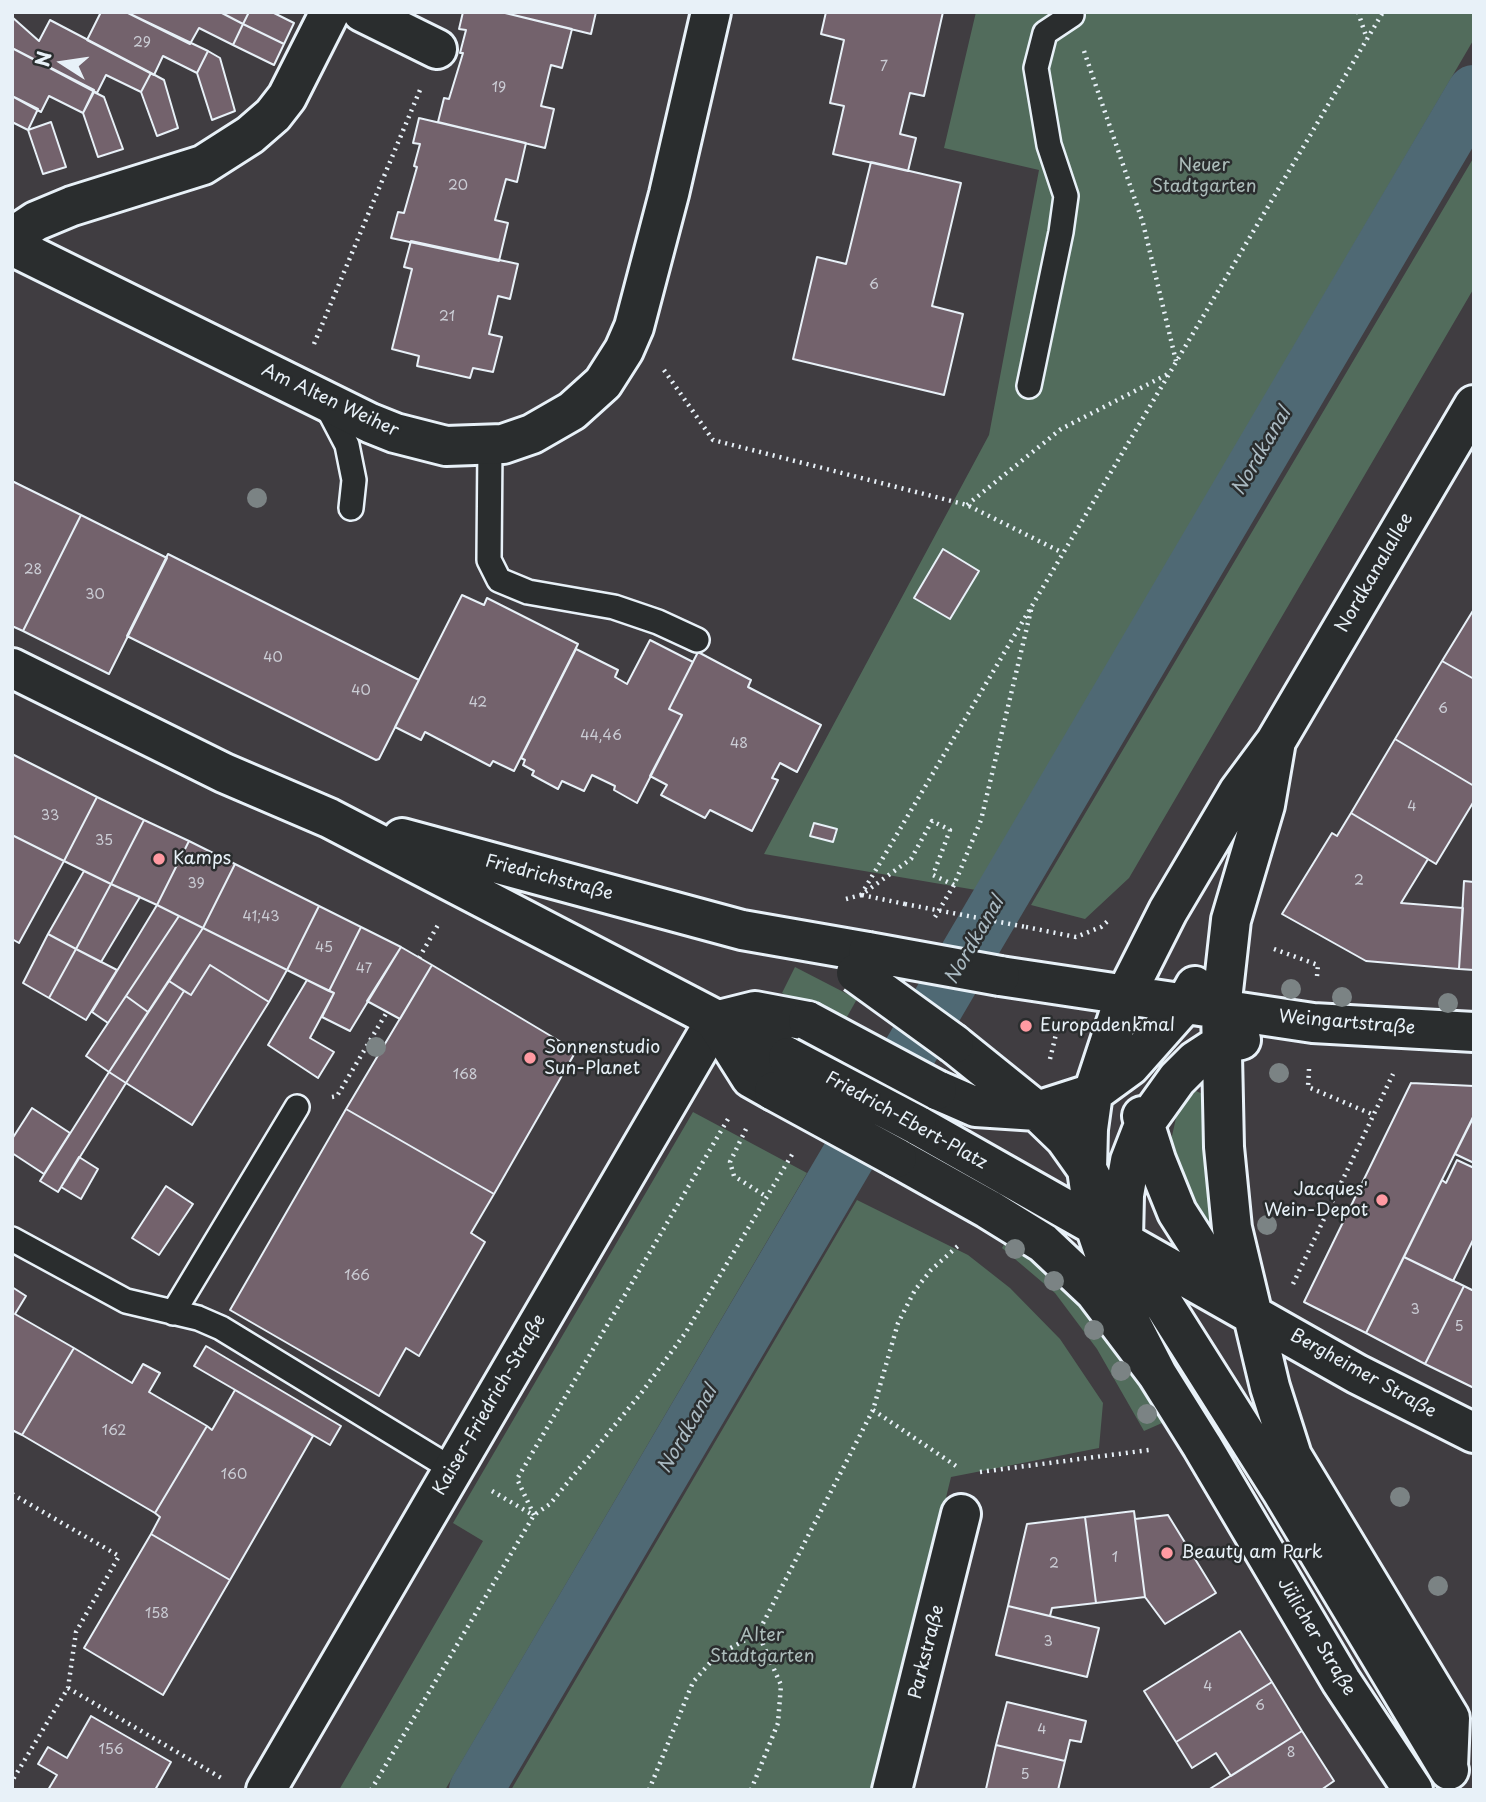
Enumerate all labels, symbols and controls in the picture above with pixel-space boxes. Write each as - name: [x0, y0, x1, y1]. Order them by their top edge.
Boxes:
- north arrow: [28, 28, 98, 98]
- house number: 29: [133, 35, 151, 51]
- text: N: [27, 48, 58, 69]
- house number: 7: [880, 59, 888, 75]
- house number: 19: [492, 80, 506, 96]
- park label: Neuer Stadtgarten: [1152, 155, 1256, 198]
- house number: 20: [448, 178, 468, 194]
- house number: 6: [869, 277, 879, 293]
- house number: 21: [439, 309, 455, 325]
- street label: Am Alten Weiher: [258, 360, 402, 442]
- water label: Nordkanal: [1228, 404, 1296, 500]
- street label: Nordkanalallee: [1332, 509, 1418, 637]
- house number: 28: [24, 562, 42, 578]
- house number: 30: [85, 587, 105, 603]
- house number: 40: [263, 650, 283, 666]
- house number: 40: [351, 683, 371, 699]
- house number: 42: [469, 695, 487, 711]
- house number: 6: [1438, 701, 1448, 717]
- house number: 44,46: [580, 728, 622, 744]
- house number: 48: [730, 736, 748, 752]
- house number: 4: [1407, 799, 1417, 815]
- house number: 33: [41, 808, 59, 824]
- house number: 35: [95, 833, 113, 849]
- place label: Kamps: [173, 848, 231, 870]
- marker: Kamps: [151, 851, 167, 867]
- street label: Friedrichstraße: [483, 851, 615, 905]
- house number: 2: [1354, 873, 1364, 889]
- house number: 39: [187, 876, 205, 892]
- water label: Nordkanal: [941, 893, 1009, 989]
- house number: 41;43: [243, 909, 279, 925]
- house number: 45: [315, 940, 333, 956]
- house number: 47: [356, 961, 372, 977]
- street label: Weingartstraße: [1278, 1006, 1416, 1040]
- place label: Europadenkmal: [1040, 1015, 1175, 1037]
- marker: Europadenkmal: [1018, 1018, 1034, 1034]
- place label: Sonnenstudio Sun-Planet: [544, 1037, 660, 1080]
- marker: Sonnenstudio Sun-Planet: [522, 1050, 538, 1066]
- house number: 168: [453, 1067, 477, 1083]
- street label: Friedrich-Ebert-Platz: [821, 1068, 991, 1174]
- place label: Jacques' Wein-Depot: [1264, 1179, 1368, 1222]
- marker: Jacques' Wein-Depot: [1374, 1192, 1390, 1208]
- house number: 166: [344, 1268, 370, 1284]
- house number: 3: [1410, 1302, 1420, 1318]
- street label: Kaiser-Friedrich-Straße: [429, 1310, 551, 1500]
- house number: 5: [1454, 1319, 1464, 1335]
- street label: Bergheimer Straße: [1286, 1325, 1440, 1423]
- water label: Nordkanal: [654, 1382, 722, 1478]
- house number: 162: [102, 1423, 126, 1439]
- house number: 160: [221, 1467, 247, 1483]
- place label: Beauty am Park: [1181, 1542, 1323, 1564]
- marker: Beauty am Park: [1159, 1545, 1175, 1561]
- house number: 1: [1112, 1550, 1118, 1566]
- house number: 2: [1049, 1556, 1059, 1572]
- street label: Jülicher Straße: [1272, 1574, 1360, 1700]
- street label: Parkstraße: [905, 1603, 949, 1701]
- house number: 158: [145, 1606, 169, 1622]
- park label: Alter Stadtgarten: [710, 1625, 814, 1668]
- house number: 3: [1043, 1634, 1053, 1650]
- house number: 4: [1203, 1679, 1213, 1695]
- house number: 6: [1255, 1698, 1265, 1714]
- house number: 4: [1037, 1722, 1047, 1738]
- house number: 156: [98, 1742, 124, 1758]
- house number: 8: [1287, 1745, 1295, 1761]
- house number: 5: [1020, 1767, 1030, 1783]

